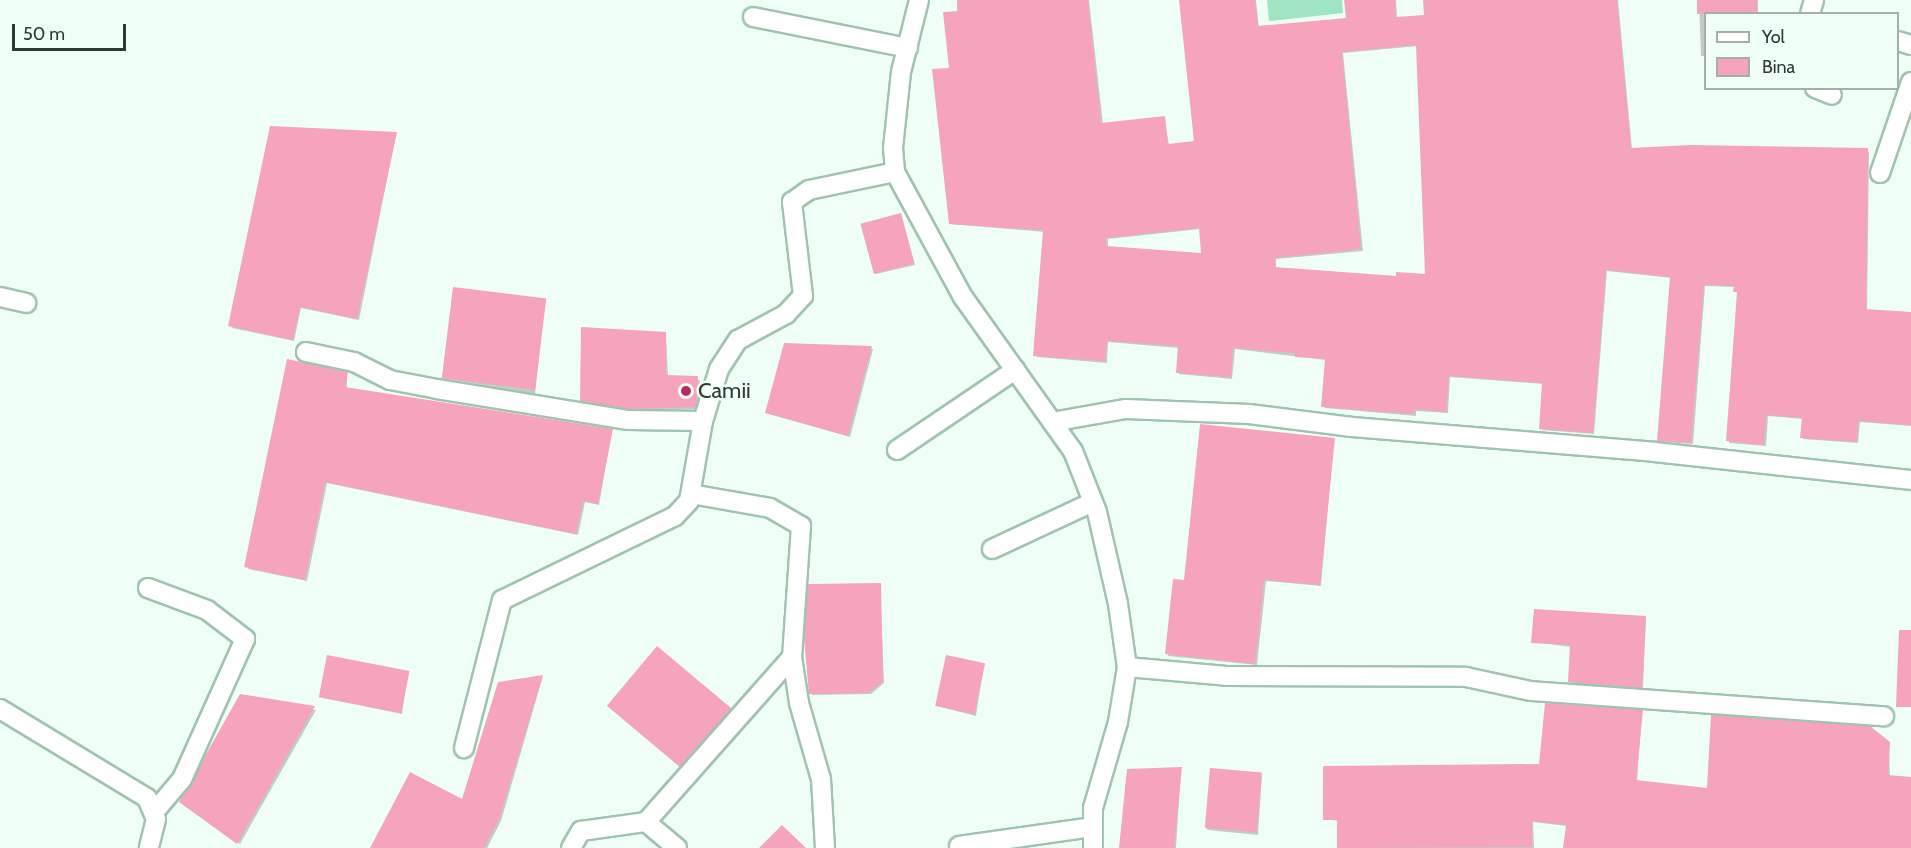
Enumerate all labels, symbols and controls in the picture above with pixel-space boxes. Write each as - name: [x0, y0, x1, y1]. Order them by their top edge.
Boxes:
- scale bar: [15, 12, 129, 50]
- legend: [1704, 12, 1899, 90]
- text: 50 m: [23, 23, 65, 45]
- text: Yol: [1762, 26, 1785, 48]
- text: Bina: [1762, 56, 1795, 78]
- place label: Camii: [698, 378, 751, 404]
- marker: Camii: [679, 384, 693, 398]

